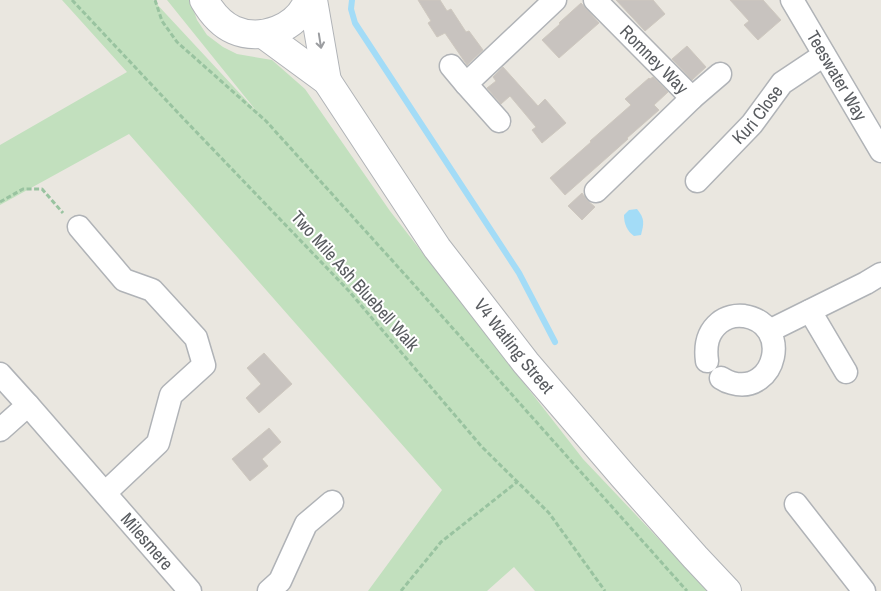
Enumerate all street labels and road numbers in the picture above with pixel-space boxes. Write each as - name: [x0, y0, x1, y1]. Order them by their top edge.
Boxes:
- street label: Romney Way: [615, 19, 695, 100]
- street label: Teeswater Way: [801, 26, 874, 126]
- street label: Kuri Close: [726, 80, 788, 149]
- street label: Two Mile Ash Bluebell Walk: [286, 205, 426, 357]
- street label: V4 Watling Street: [469, 293, 560, 399]
- street label: Milesmere: [115, 507, 179, 575]

